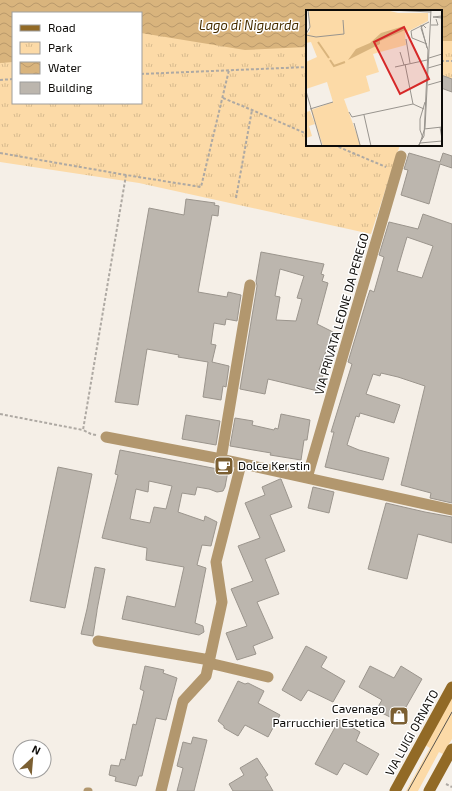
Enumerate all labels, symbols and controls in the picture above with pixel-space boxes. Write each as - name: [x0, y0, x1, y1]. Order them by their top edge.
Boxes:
- inset map: [306, 10, 442, 146]
- legend: [12, 12, 142, 104]
- water label: Lago di Niguarda: [199, 17, 299, 33]
- text: Road: [48, 20, 76, 34]
- text: Park: [48, 40, 73, 54]
- text: Water: [48, 60, 82, 74]
- text: Building: [48, 80, 93, 94]
- street label: VIA PRIVATA LEONE DA PEREGO: [311, 231, 371, 396]
- cafe icon: Dolce Kerstin: [213, 455, 235, 477]
- place label: Dolce Kerstin: [238, 458, 310, 472]
- street label: VIA LUIGI ORNATO: [382, 687, 441, 778]
- place label: Cavenago Parrucchieri Estetica: [273, 701, 385, 729]
- shop icon: Cavenago Parrucchieri Estetica: [388, 705, 410, 727]
- north arrow: [12, 739, 52, 779]
- text: N: [30, 742, 43, 757]

